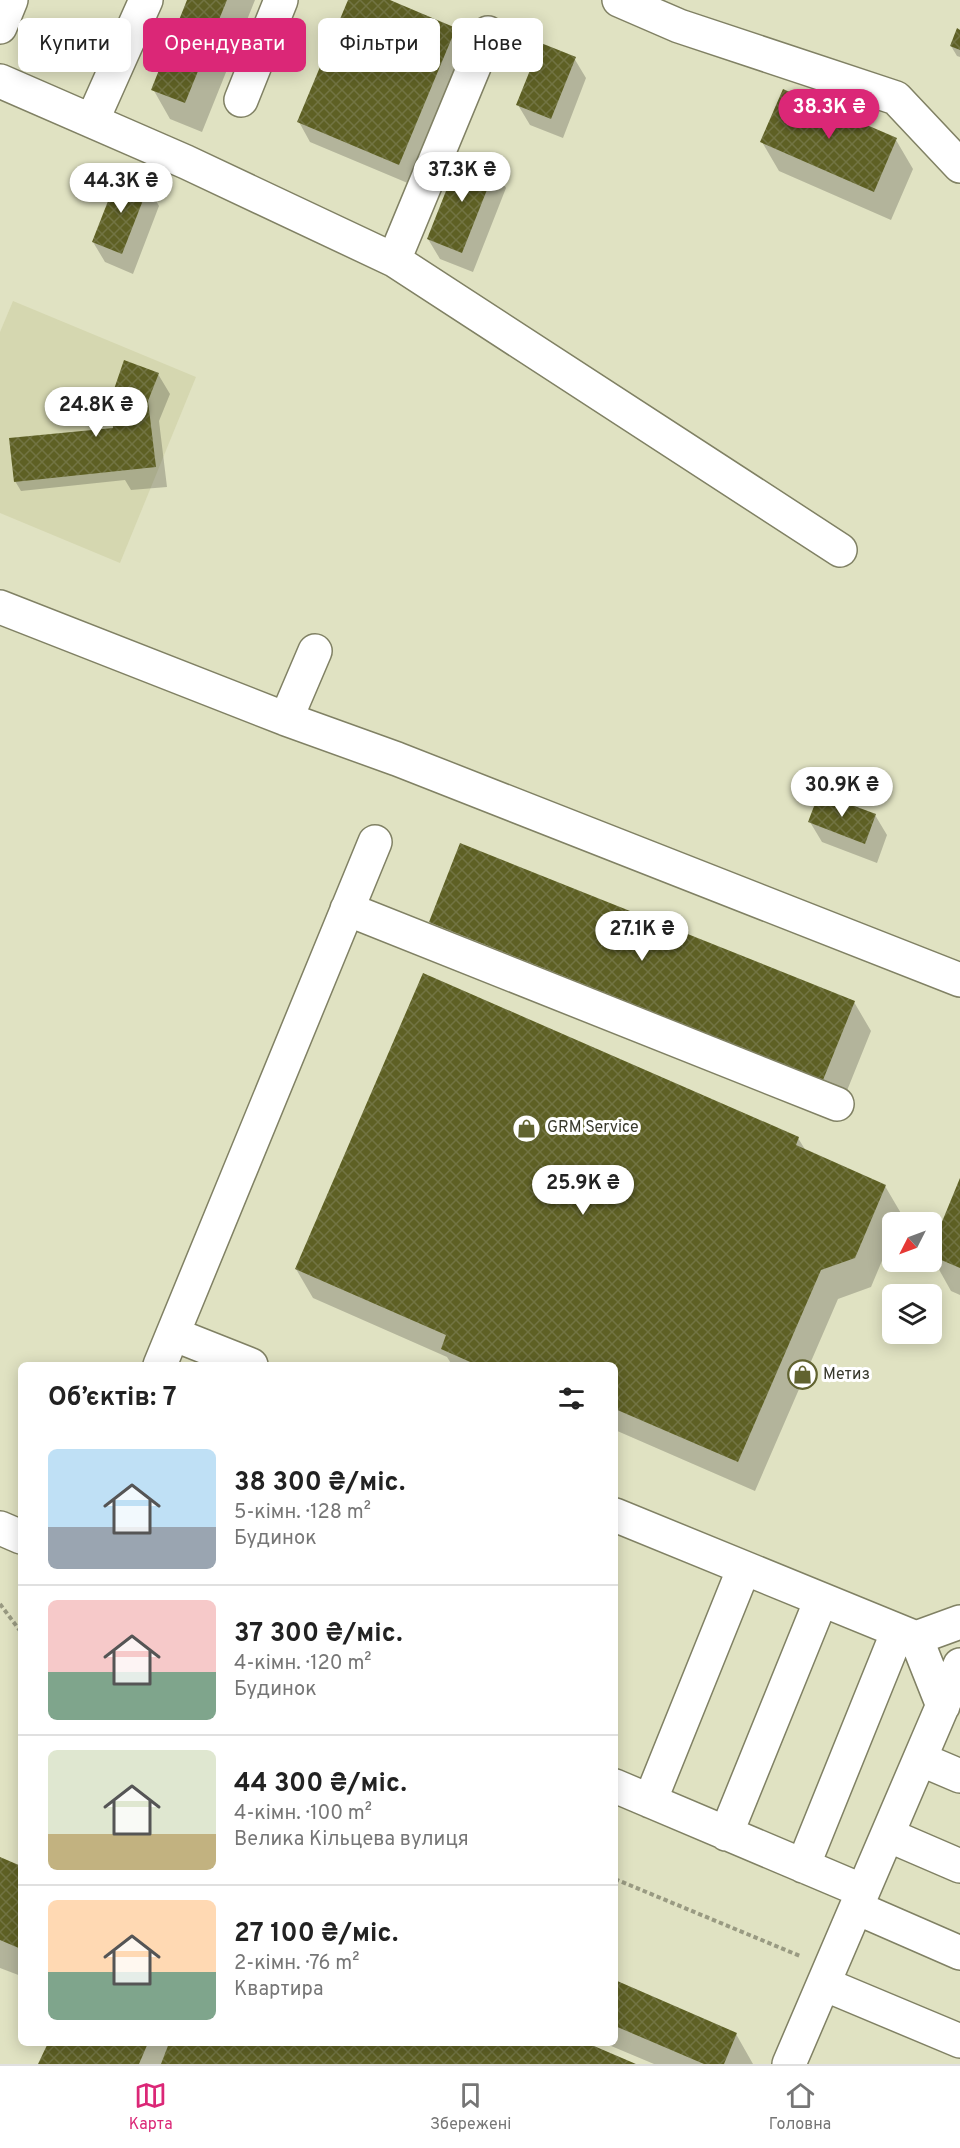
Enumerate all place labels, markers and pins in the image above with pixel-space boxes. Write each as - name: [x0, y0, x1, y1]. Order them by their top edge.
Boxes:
- pin: 38.3K ₴: [774, 89, 884, 140]
- pin: 37.3K ₴: [407, 152, 517, 203]
- pin: 44.3K ₴: [66, 163, 176, 214]
- pin: 24.8K ₴: [41, 387, 151, 438]
- pin: 30.9K ₴: [787, 767, 897, 818]
- pin: 27.1K ₴: [587, 911, 697, 962]
- shop icon: GRM Service: [510, 1112, 542, 1144]
- place label: GRM Service: [547, 1118, 639, 1138]
- pin: 25.9K ₴: [528, 1165, 638, 1216]
- shop icon: Метиз: [786, 1359, 818, 1391]
- place label: Метиз: [823, 1365, 870, 1385]

